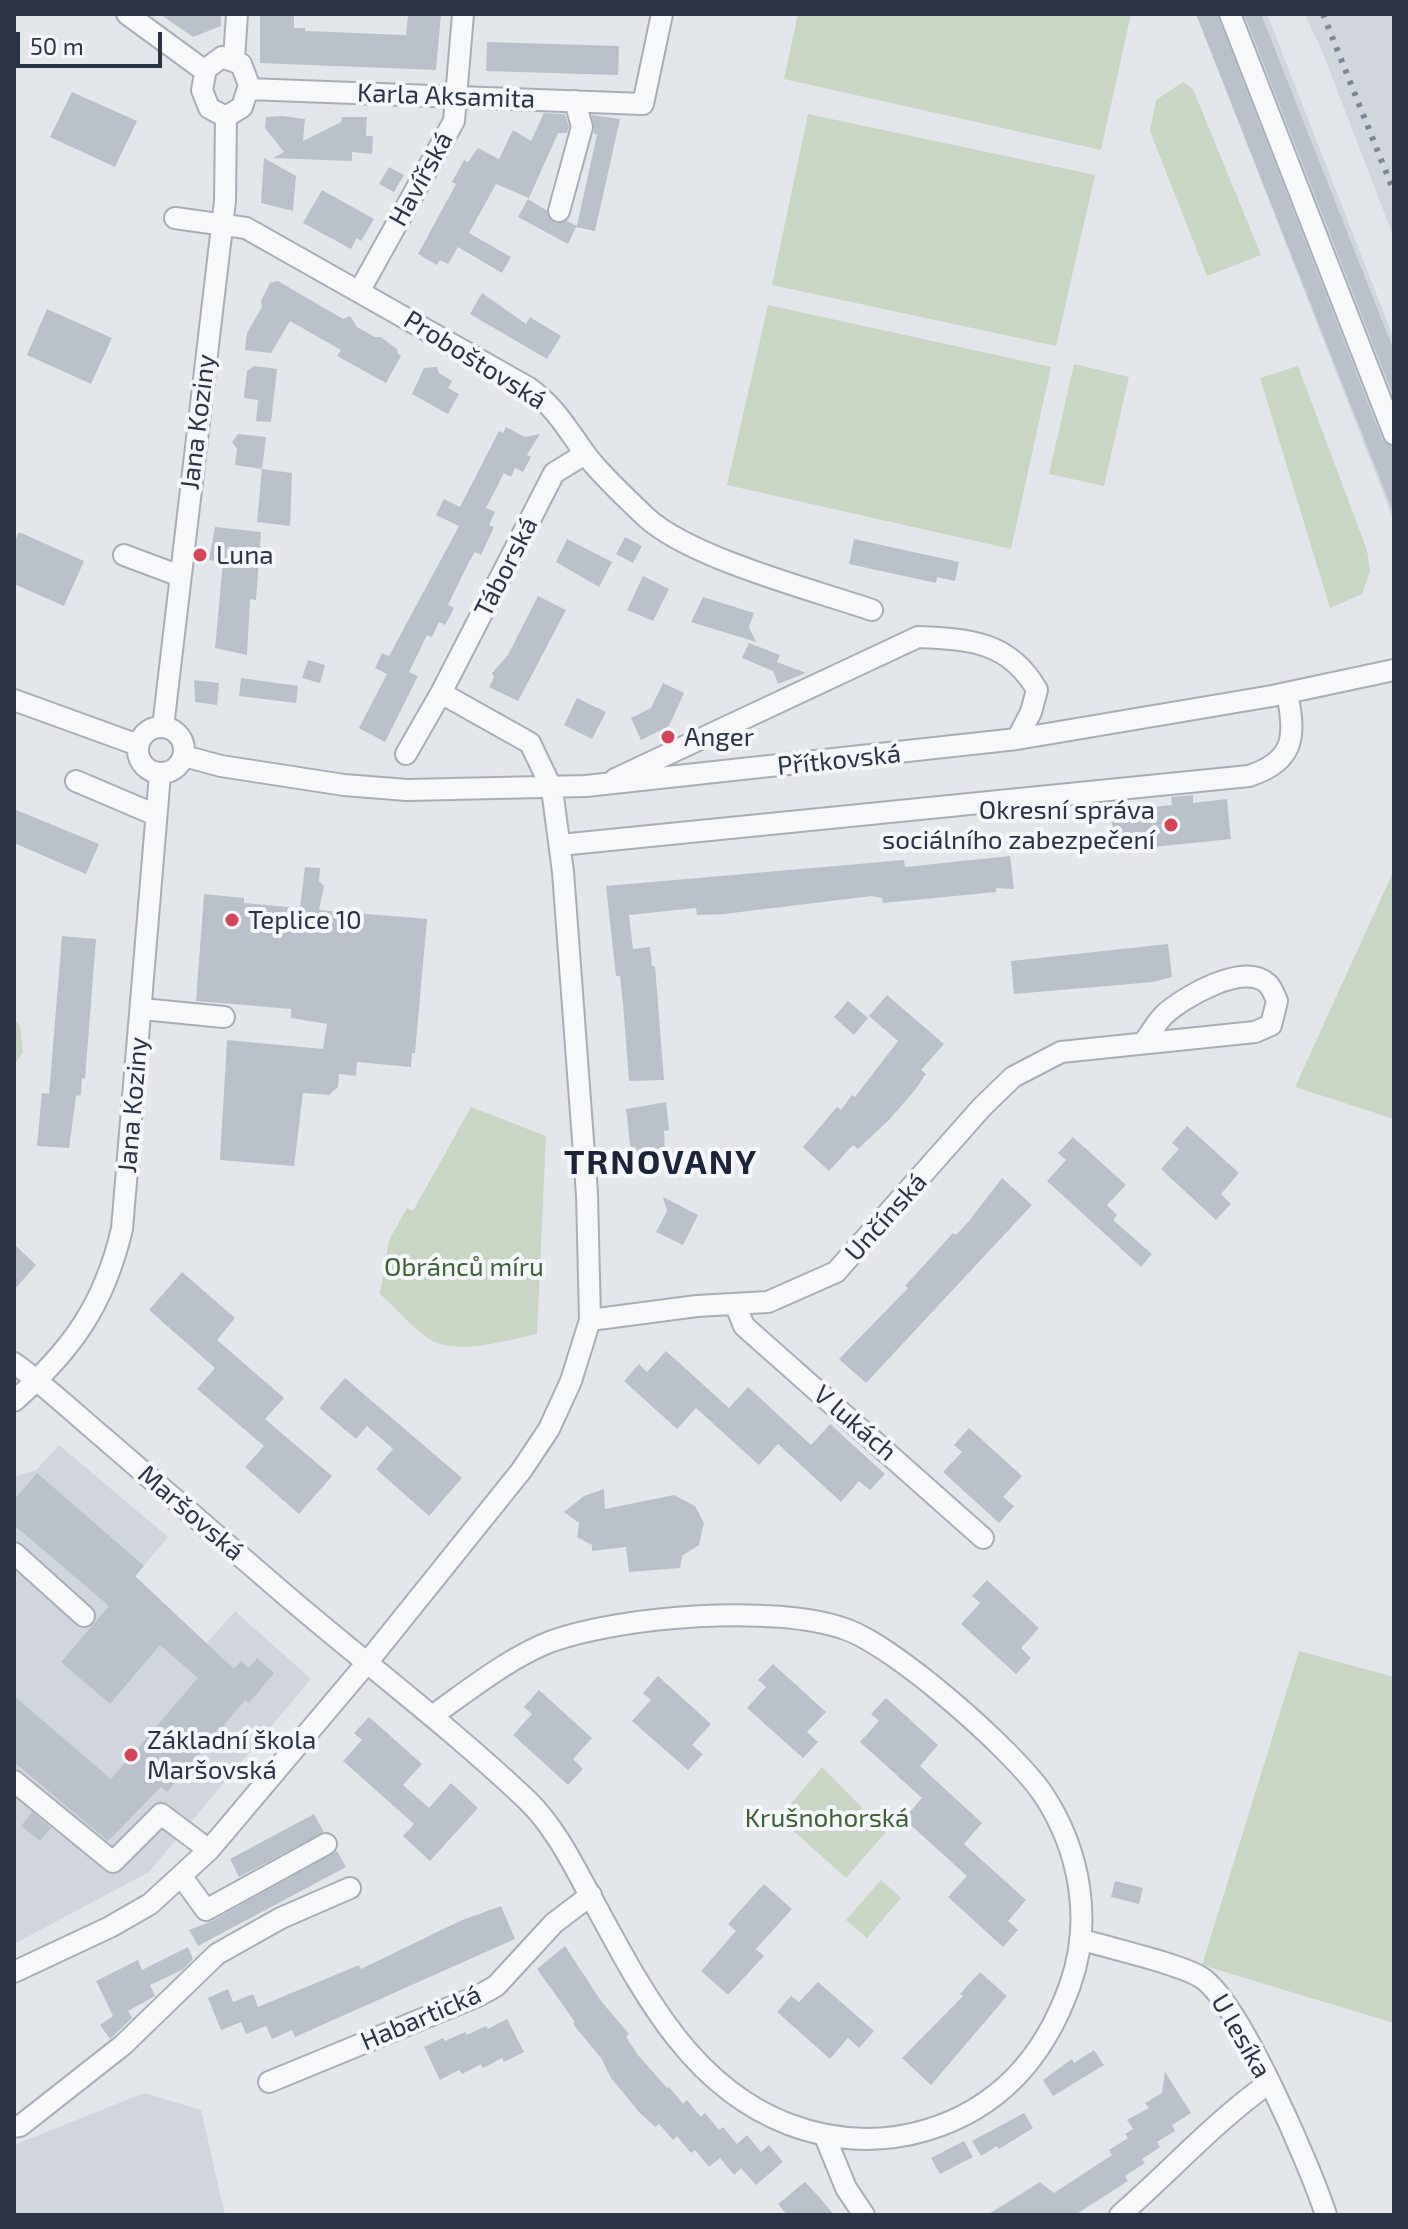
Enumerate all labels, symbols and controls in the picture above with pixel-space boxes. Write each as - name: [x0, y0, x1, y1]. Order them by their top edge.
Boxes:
- scale bar: [20, 16, 166, 66]
- text: 50 m: [30, 31, 84, 60]
- street label: Karla Aksamita: [356, 77, 536, 115]
- street label: Havířská: [382, 126, 460, 232]
- street label: Proboštovská: [398, 304, 552, 416]
- street label: Jana Koziny: [174, 352, 222, 492]
- street label: Táborská: [468, 512, 544, 622]
- place label: Luna: [216, 539, 274, 571]
- marker: Luna: [191, 546, 209, 564]
- place label: Anger: [684, 721, 754, 753]
- marker: Anger: [659, 728, 677, 746]
- street label: Přítkovská: [776, 738, 902, 782]
- place label: Okresní správa sociálního zabezpečení: [882, 794, 1155, 856]
- marker: Okresní správa sociálního zabezpečení: [1162, 816, 1180, 834]
- place label: Teplice 10: [248, 904, 362, 936]
- marker: Teplice 10: [223, 911, 241, 929]
- street label: Jana Koziny: [112, 1036, 154, 1174]
- district label: TRNOVANY: [564, 1143, 758, 1183]
- street label: Unčínská: [838, 1167, 934, 1267]
- park label: Obránců míru: [384, 1251, 544, 1283]
- street label: V lukách: [807, 1379, 903, 1467]
- street label: Maršovská: [132, 1459, 250, 1567]
- place label: Základní škola Maršovská: [147, 1724, 316, 1786]
- marker: Základní škola Maršovská: [122, 1746, 140, 1764]
- park label: Krušnohorská: [745, 1802, 909, 1834]
- street label: Habartická: [356, 1979, 486, 2057]
- street label: U lesíka: [1204, 1988, 1278, 2084]

